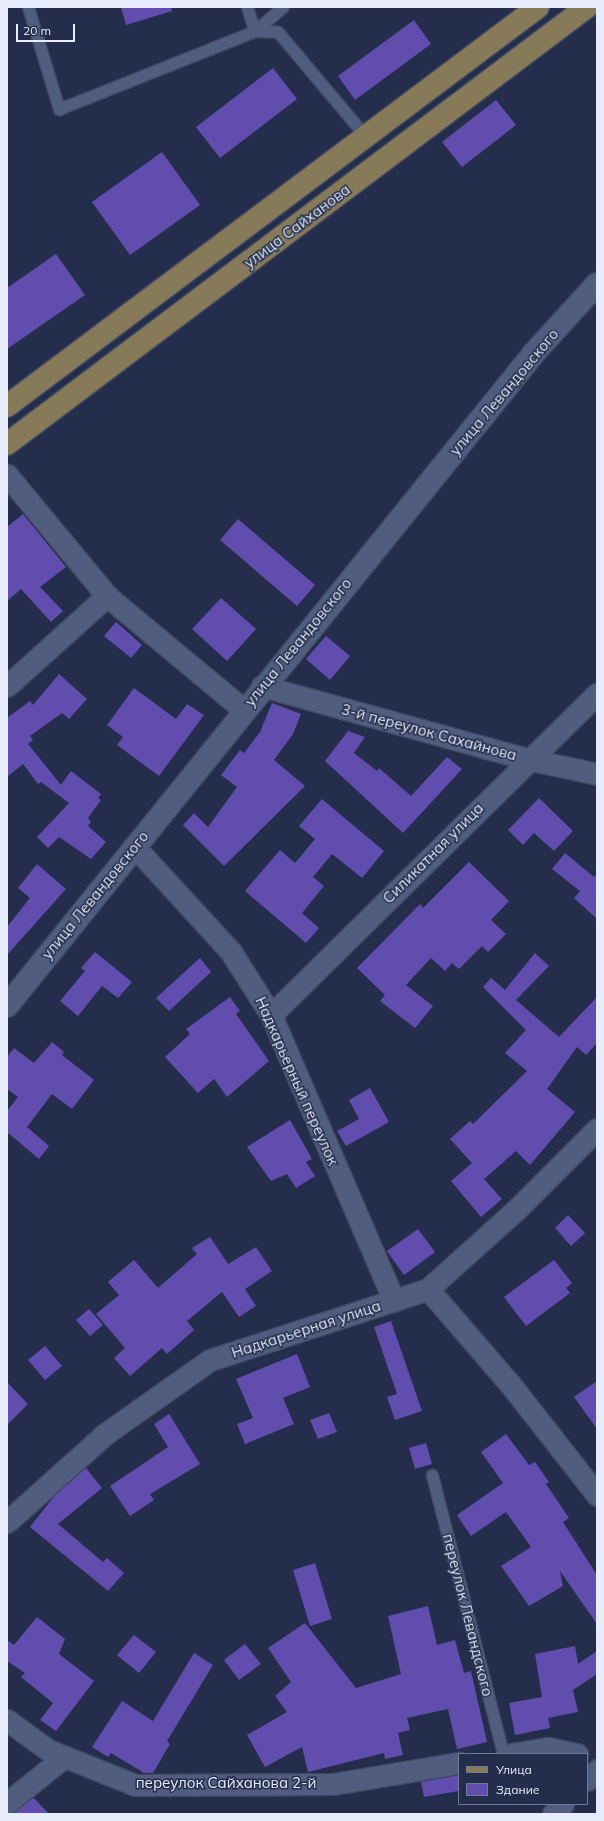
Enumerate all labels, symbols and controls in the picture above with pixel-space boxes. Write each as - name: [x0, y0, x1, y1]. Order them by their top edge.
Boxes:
- scale bar: [18, 16, 77, 42]
- text: 20 m: [23, 23, 51, 38]
- street label: улица Сайханова: [240, 180, 354, 272]
- street label: улица Левандовского: [446, 325, 562, 459]
- street label: улица Левандовского: [241, 574, 355, 710]
- street label: 3-й переулок Сахайнова: [339, 700, 519, 764]
- street label: Силикатная улица: [379, 799, 487, 907]
- street label: улица Левандовского: [38, 827, 152, 963]
- street label: Надкарьерный переулок: [252, 994, 342, 1168]
- street label: Надкарьерная улица: [229, 1296, 383, 1362]
- street label: переулок Левандского: [439, 1532, 497, 1698]
- legend: [458, 1753, 588, 1805]
- text: Улица: [496, 1762, 532, 1777]
- street label: переулок Сайханова 2-й: [136, 1774, 316, 1792]
- text: Здание: [496, 1782, 539, 1797]

